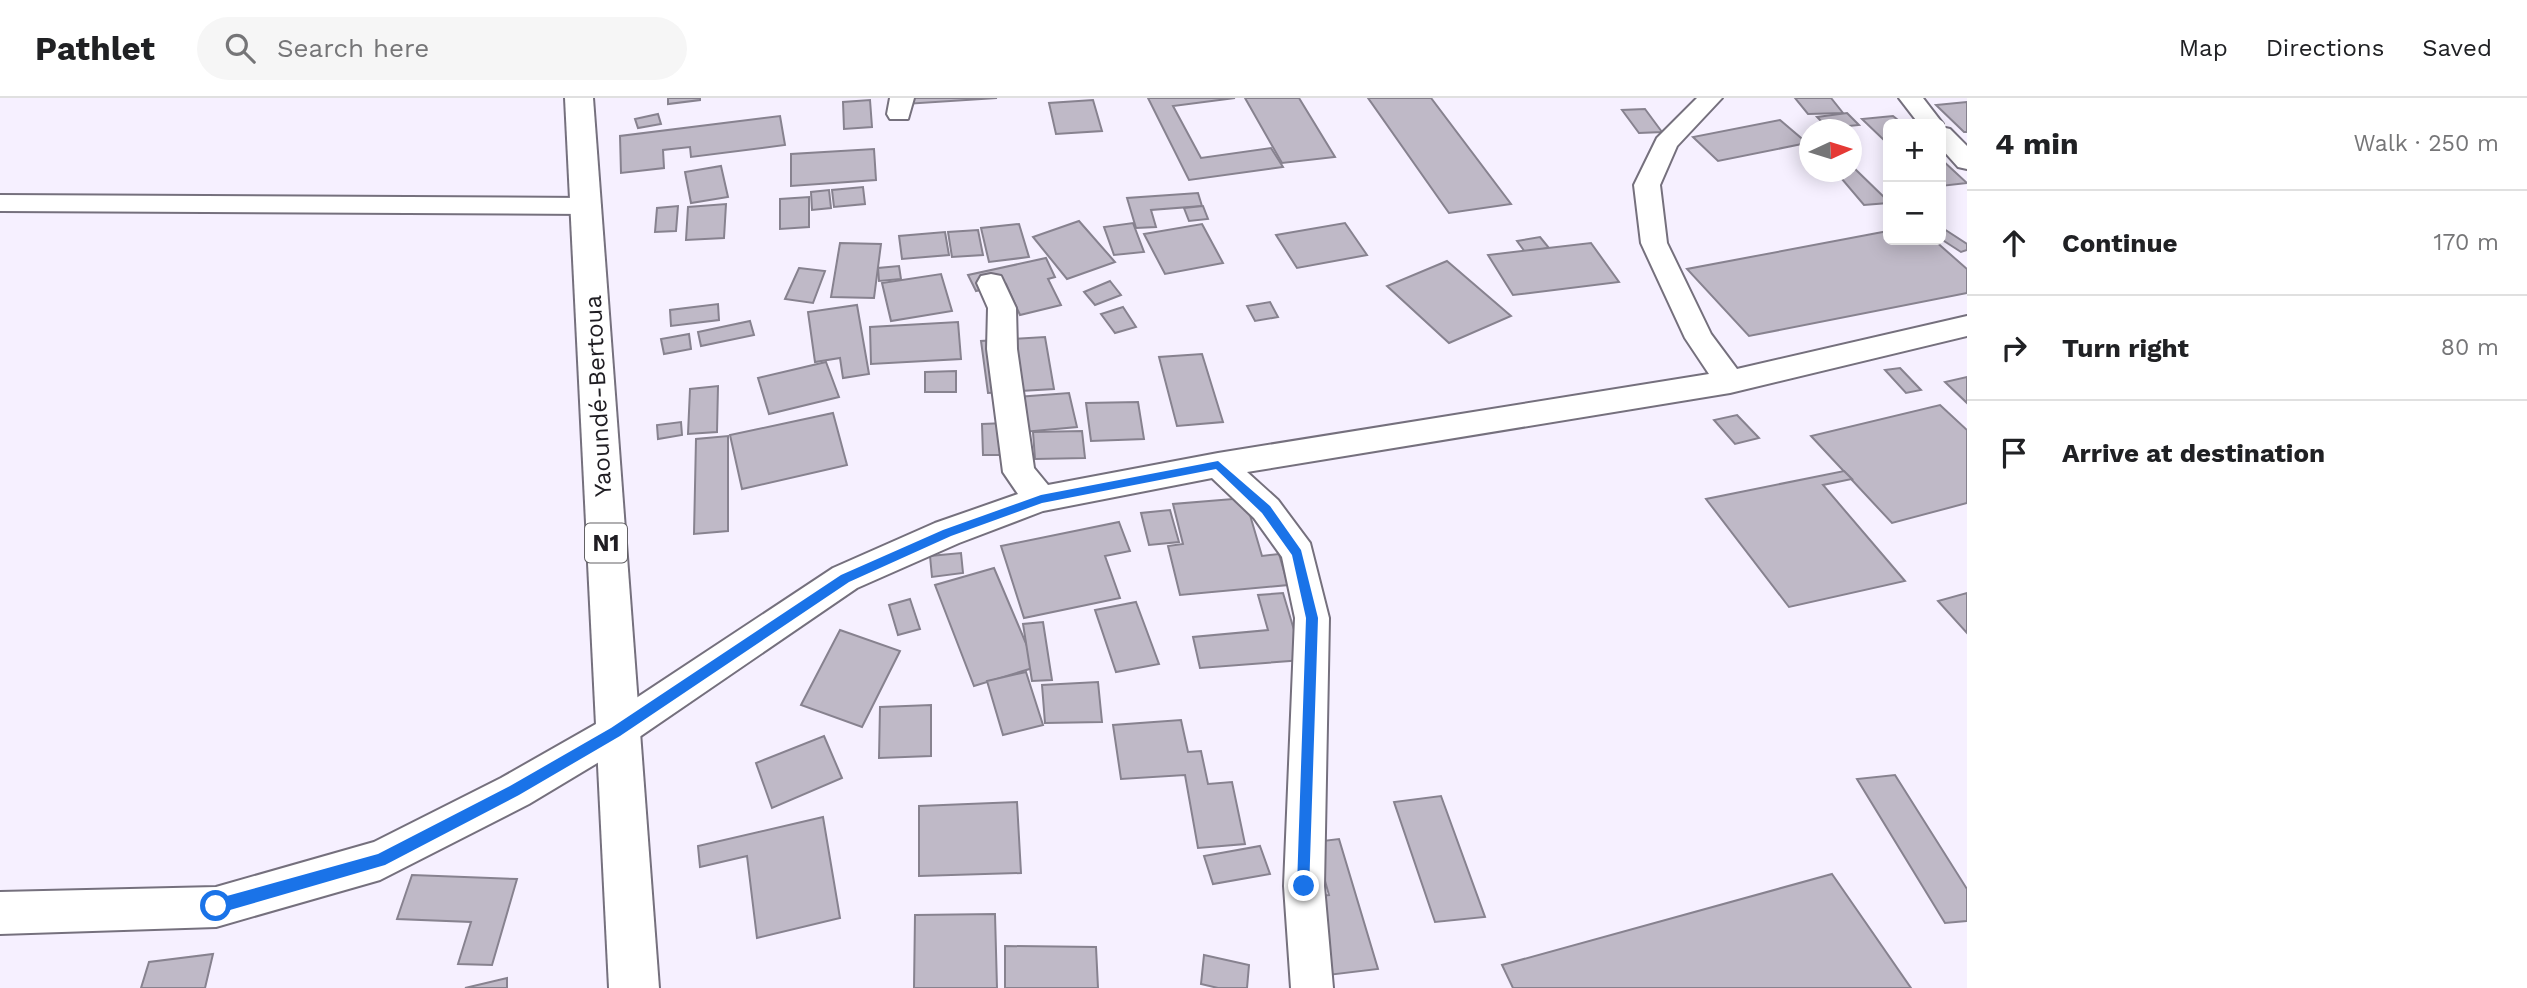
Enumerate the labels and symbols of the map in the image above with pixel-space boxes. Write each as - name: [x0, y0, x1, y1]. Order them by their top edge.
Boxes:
- north arrow: [1799, 119, 1862, 182]
- street label: Yaoundé-Bertoua: [579, 294, 617, 498]
- road number: N1: [585, 524, 627, 562]
- route end: [1288, 870, 1319, 901]
- route start: [200, 890, 231, 921]

